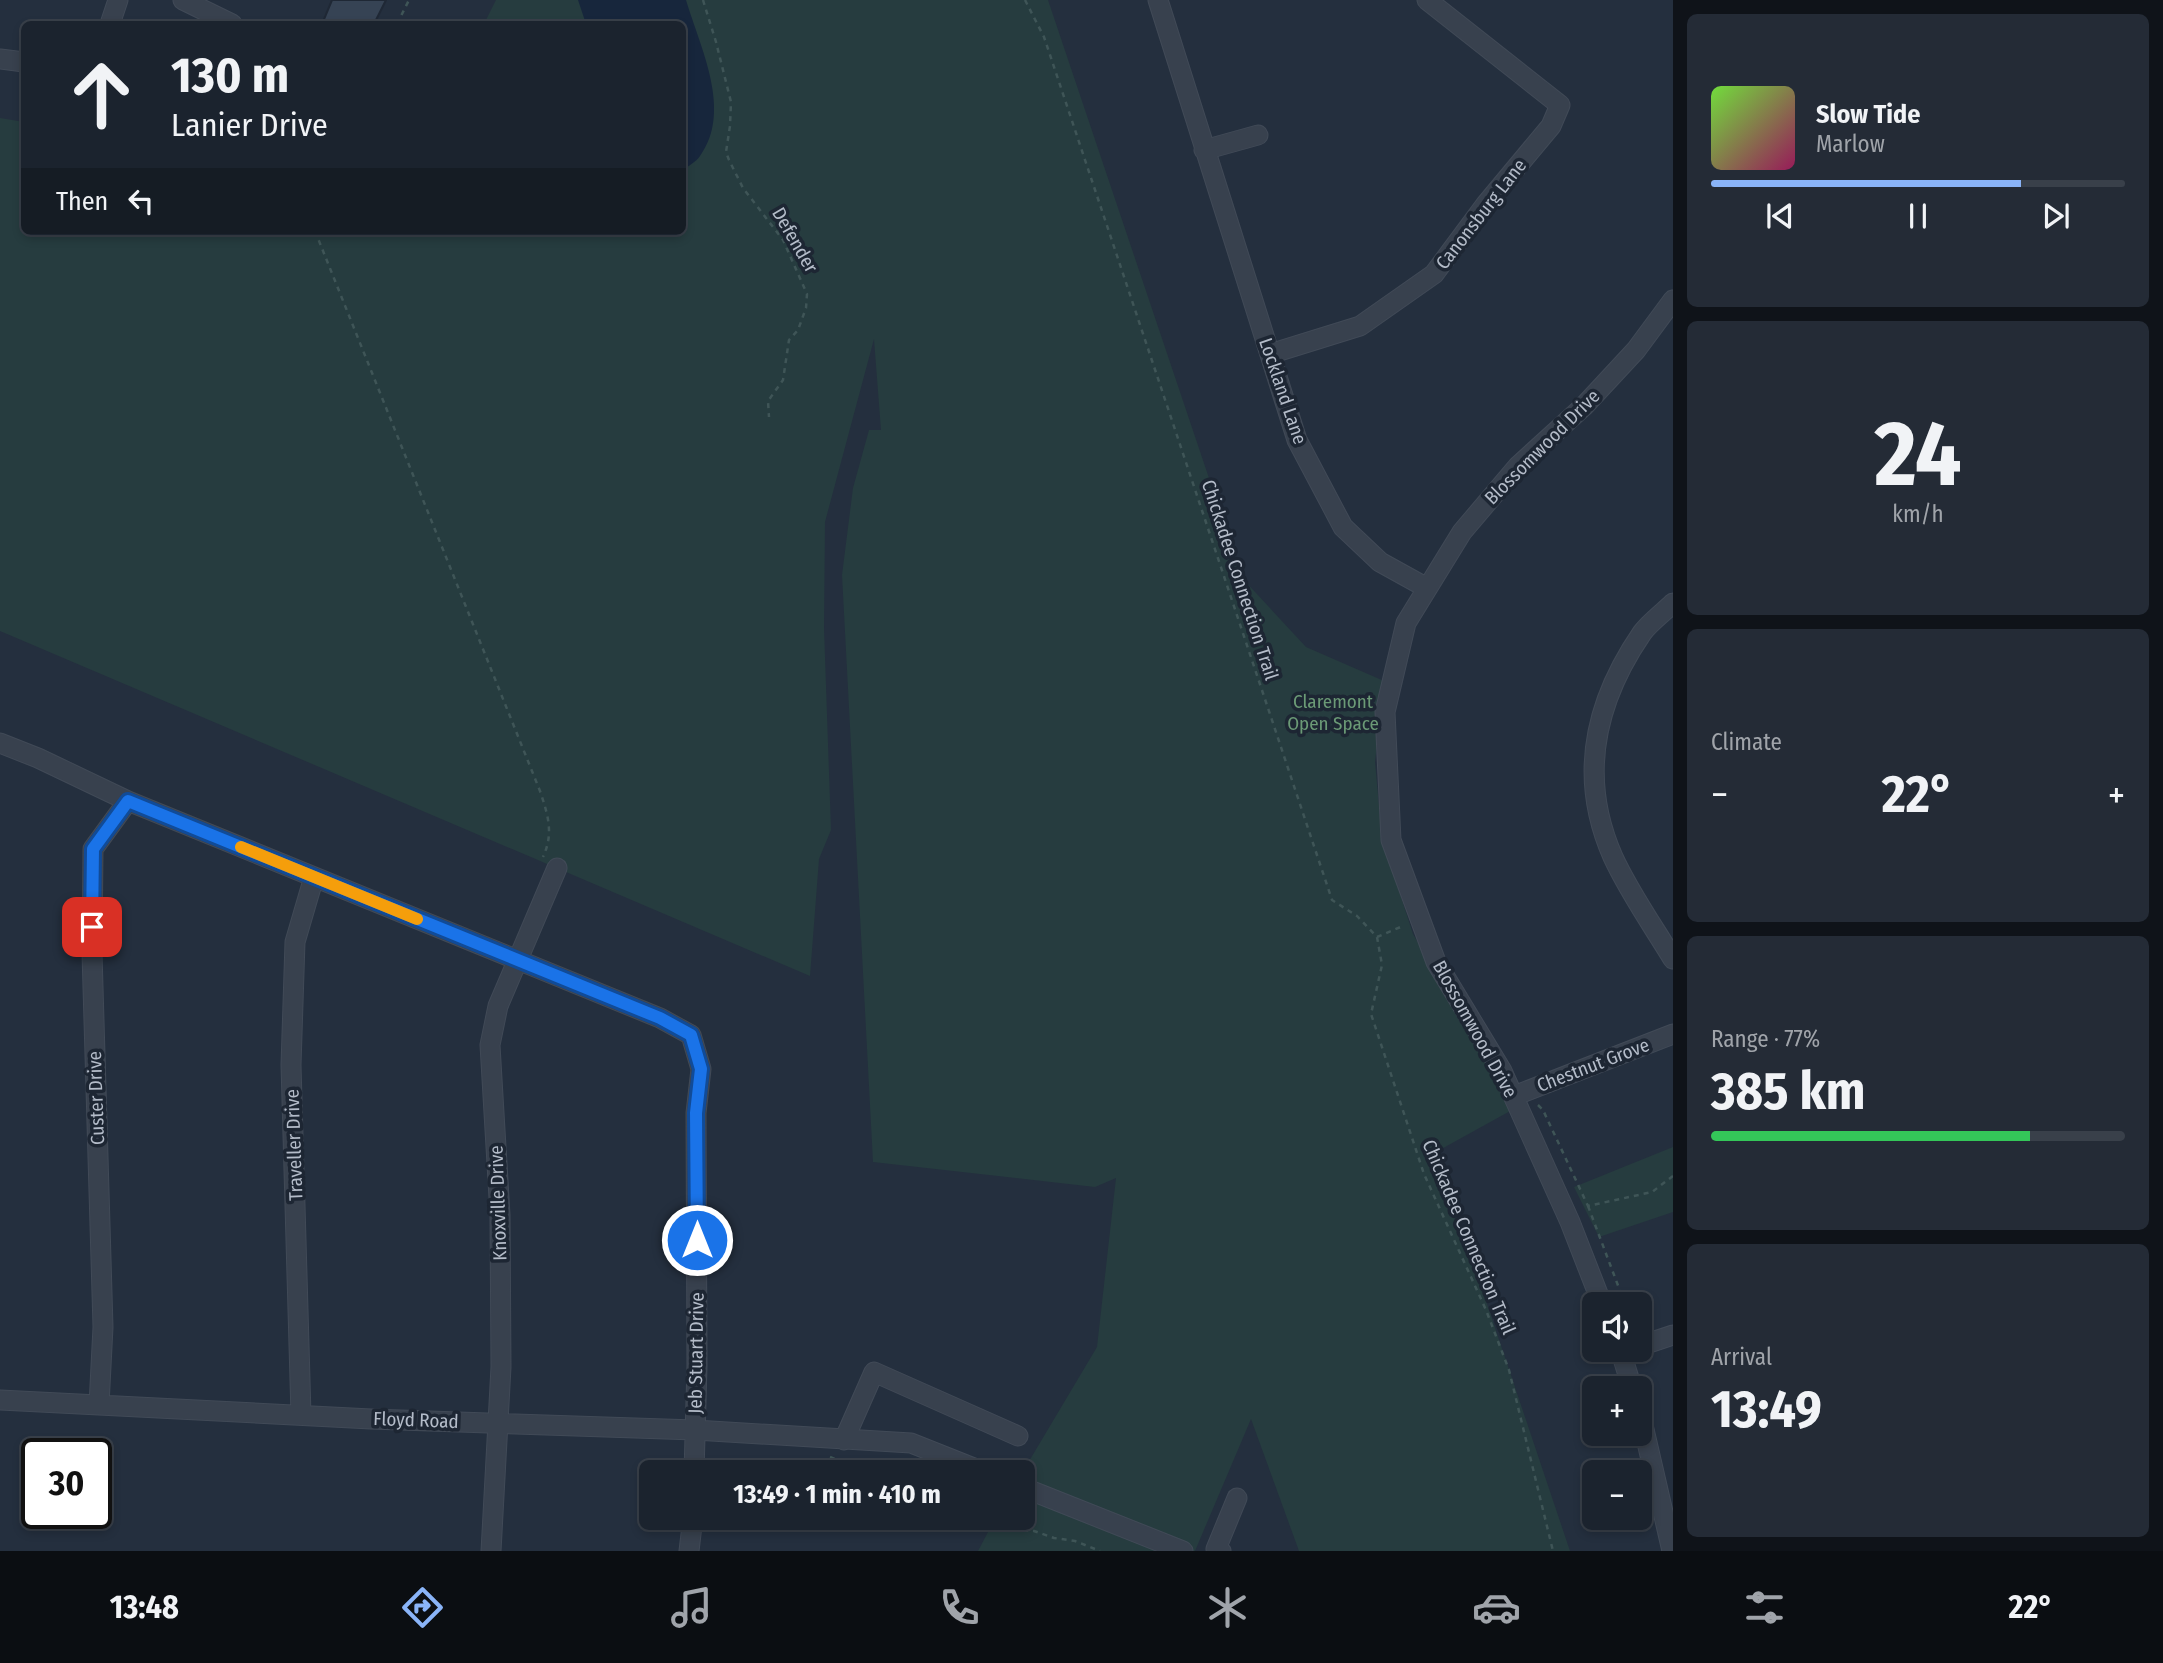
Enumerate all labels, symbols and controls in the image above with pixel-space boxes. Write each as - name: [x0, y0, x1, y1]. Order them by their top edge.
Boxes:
- text: 130 m: [171, 46, 289, 105]
- icon: ahead: [56, 49, 147, 140]
- text: Slow Tide: [1816, 99, 1920, 130]
- text: Lanier Drive: [171, 106, 328, 144]
- text: Marlow: [1816, 130, 1885, 158]
- street label: Canonsburg Lane: [1431, 154, 1531, 274]
- icon: left: [122, 182, 160, 220]
- text: Then: [56, 186, 108, 217]
- icon: previous: [1761, 197, 1799, 235]
- icon: pause: [1899, 197, 1937, 235]
- icon: next: [2037, 197, 2075, 235]
- street label: Defender: [767, 203, 823, 277]
- street label: Lockland Lane: [1254, 335, 1312, 447]
- street label: Blossomwood Drive: [1480, 385, 1604, 509]
- text: 24: [1874, 400, 1962, 509]
- street label: Chickadee Connection Trail: [1197, 477, 1283, 683]
- text: km/h: [1892, 500, 1944, 528]
- park label: Claremont Open Space: [1287, 690, 1379, 735]
- text: Climate: [1711, 728, 1782, 756]
- text: 22°: [1882, 763, 1954, 826]
- text: −: [1711, 772, 1728, 818]
- text: +: [2108, 772, 2125, 818]
- pin: [62, 897, 122, 957]
- icon: arrive: [73, 908, 111, 946]
- street label: Blossomwood Drive: [1428, 956, 1522, 1102]
- text: Range · 77%: [1711, 1025, 1820, 1053]
- street label: Chestnut Grove: [1534, 1033, 1652, 1097]
- street label: Custer Drive: [83, 1051, 109, 1145]
- text: 385 km: [1711, 1060, 1866, 1123]
- street label: Traveller Drive: [281, 1089, 307, 1201]
- street label: Chickadee Connection Trail: [1418, 1136, 1520, 1338]
- street label: Knoxville Drive: [484, 1145, 512, 1261]
- position arrow: [660, 1203, 734, 1277]
- street label: Jeb Stuart Drive: [683, 1292, 709, 1414]
- map controls: [1582, 1292, 1652, 1530]
- button: sound: [1582, 1292, 1652, 1362]
- text: Arrival: [1711, 1343, 1772, 1371]
- button: +: [1582, 1376, 1652, 1446]
- text: 13:49: [1711, 1378, 1822, 1441]
- street label: Floyd Road: [373, 1407, 459, 1433]
- speed limit sign: 30: [21, 1438, 112, 1529]
- button: −: [1582, 1460, 1652, 1530]
- text: 13:49 · 1 min · 410 m: [733, 1479, 941, 1510]
- icon: directions: [398, 1583, 447, 1632]
- icon: music: [667, 1583, 716, 1632]
- icon: phone: [935, 1583, 984, 1632]
- icon: climate: [1203, 1583, 1252, 1632]
- icon: car: [1472, 1583, 1521, 1632]
- icon: filters: [1740, 1583, 1789, 1632]
- text: 13:48: [110, 1588, 179, 1626]
- text: 22°: [2009, 1588, 2053, 1626]

